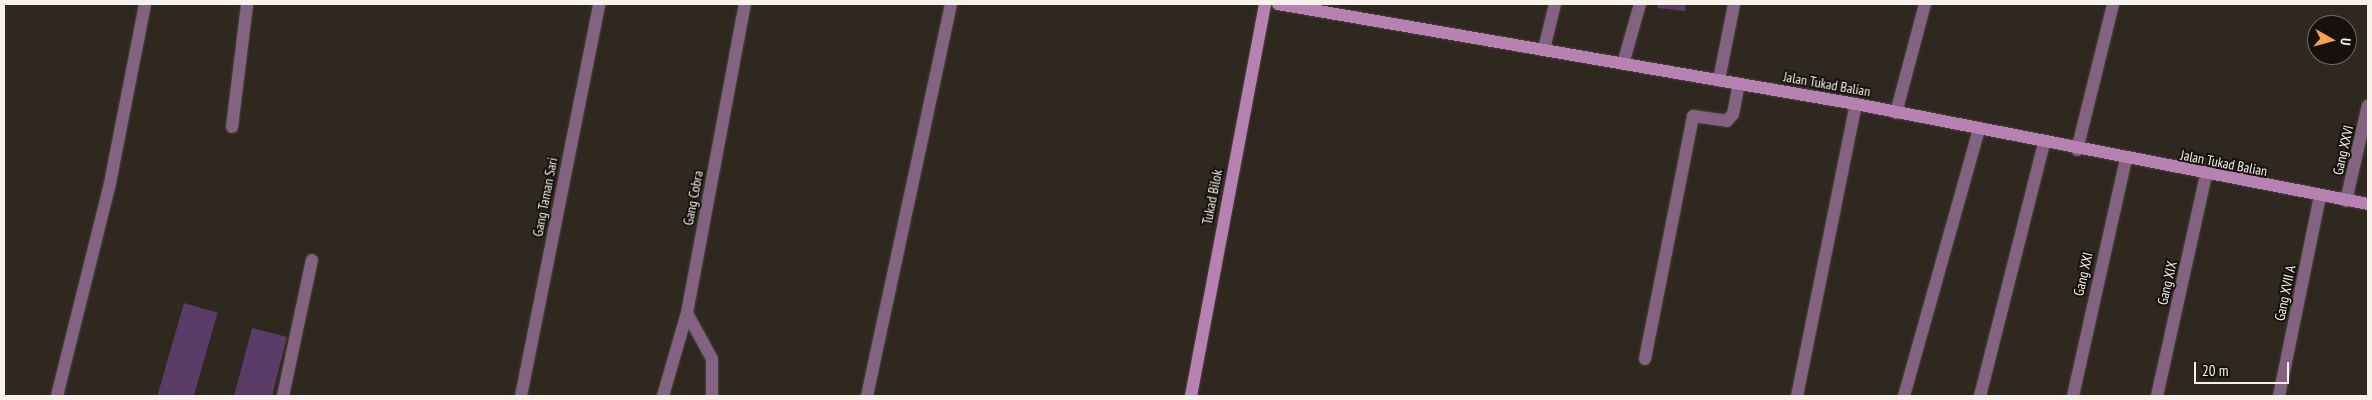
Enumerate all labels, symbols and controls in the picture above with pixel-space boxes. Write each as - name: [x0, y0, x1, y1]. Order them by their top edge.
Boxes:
- north arrow: [2307, 15, 2357, 65]
- text: U: [2337, 37, 2355, 46]
- street label: Jalan Tukad Balian: [1782, 68, 1872, 100]
- street label: Gang XXVI: [2329, 123, 2357, 177]
- street label: Jalan Tukad Balian: [2179, 146, 2269, 180]
- street label: Gang Taman Sari: [529, 156, 561, 238]
- street label: Tukad Bilok: [1198, 168, 1226, 226]
- street label: Gang Cobra: [679, 169, 707, 227]
- street label: Gang XXI: [2070, 250, 2096, 298]
- street label: Gang XIX: [2154, 259, 2180, 307]
- street label: Gang XVII A: [2271, 263, 2299, 323]
- scale bar: [2197, 352, 2292, 384]
- text: 20 m: [2202, 361, 2228, 380]

